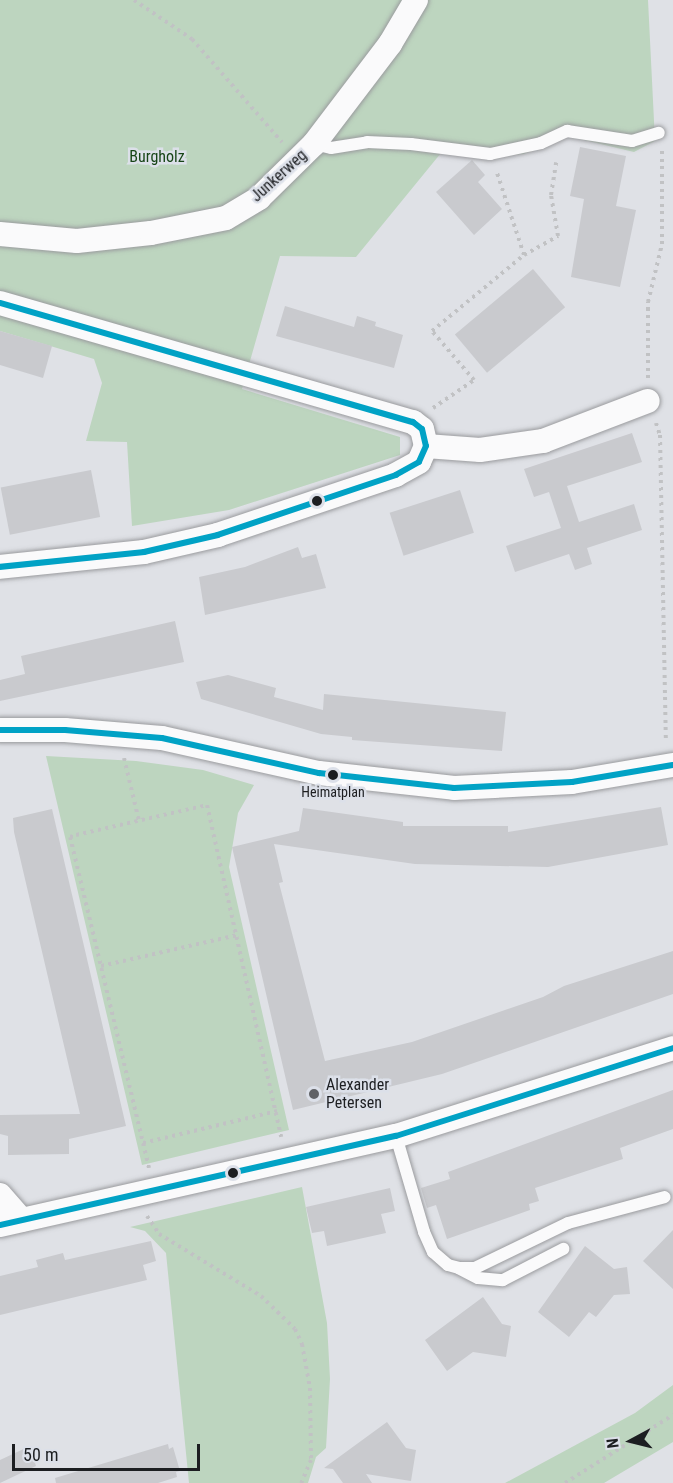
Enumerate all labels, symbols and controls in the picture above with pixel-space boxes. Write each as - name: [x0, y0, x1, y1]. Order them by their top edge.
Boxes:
- street label: Junkerweg: [247, 146, 311, 206]
- park label: Burgholz: [129, 147, 185, 167]
- unlabelled marker: [311, 495, 323, 507]
- marker: Heimatplan: [327, 769, 339, 781]
- place label: Heimatplan: [301, 784, 365, 800]
- place label: Alexander Petersen: [326, 1075, 389, 1113]
- marker: Alexander Petersen: [307, 1087, 321, 1101]
- unlabelled marker: [227, 1167, 239, 1179]
- north arrow: [601, 1411, 661, 1471]
- scale bar: [15, 1432, 202, 1470]
- text: N: [603, 1437, 623, 1449]
- text: 50 m: [23, 1444, 58, 1465]

